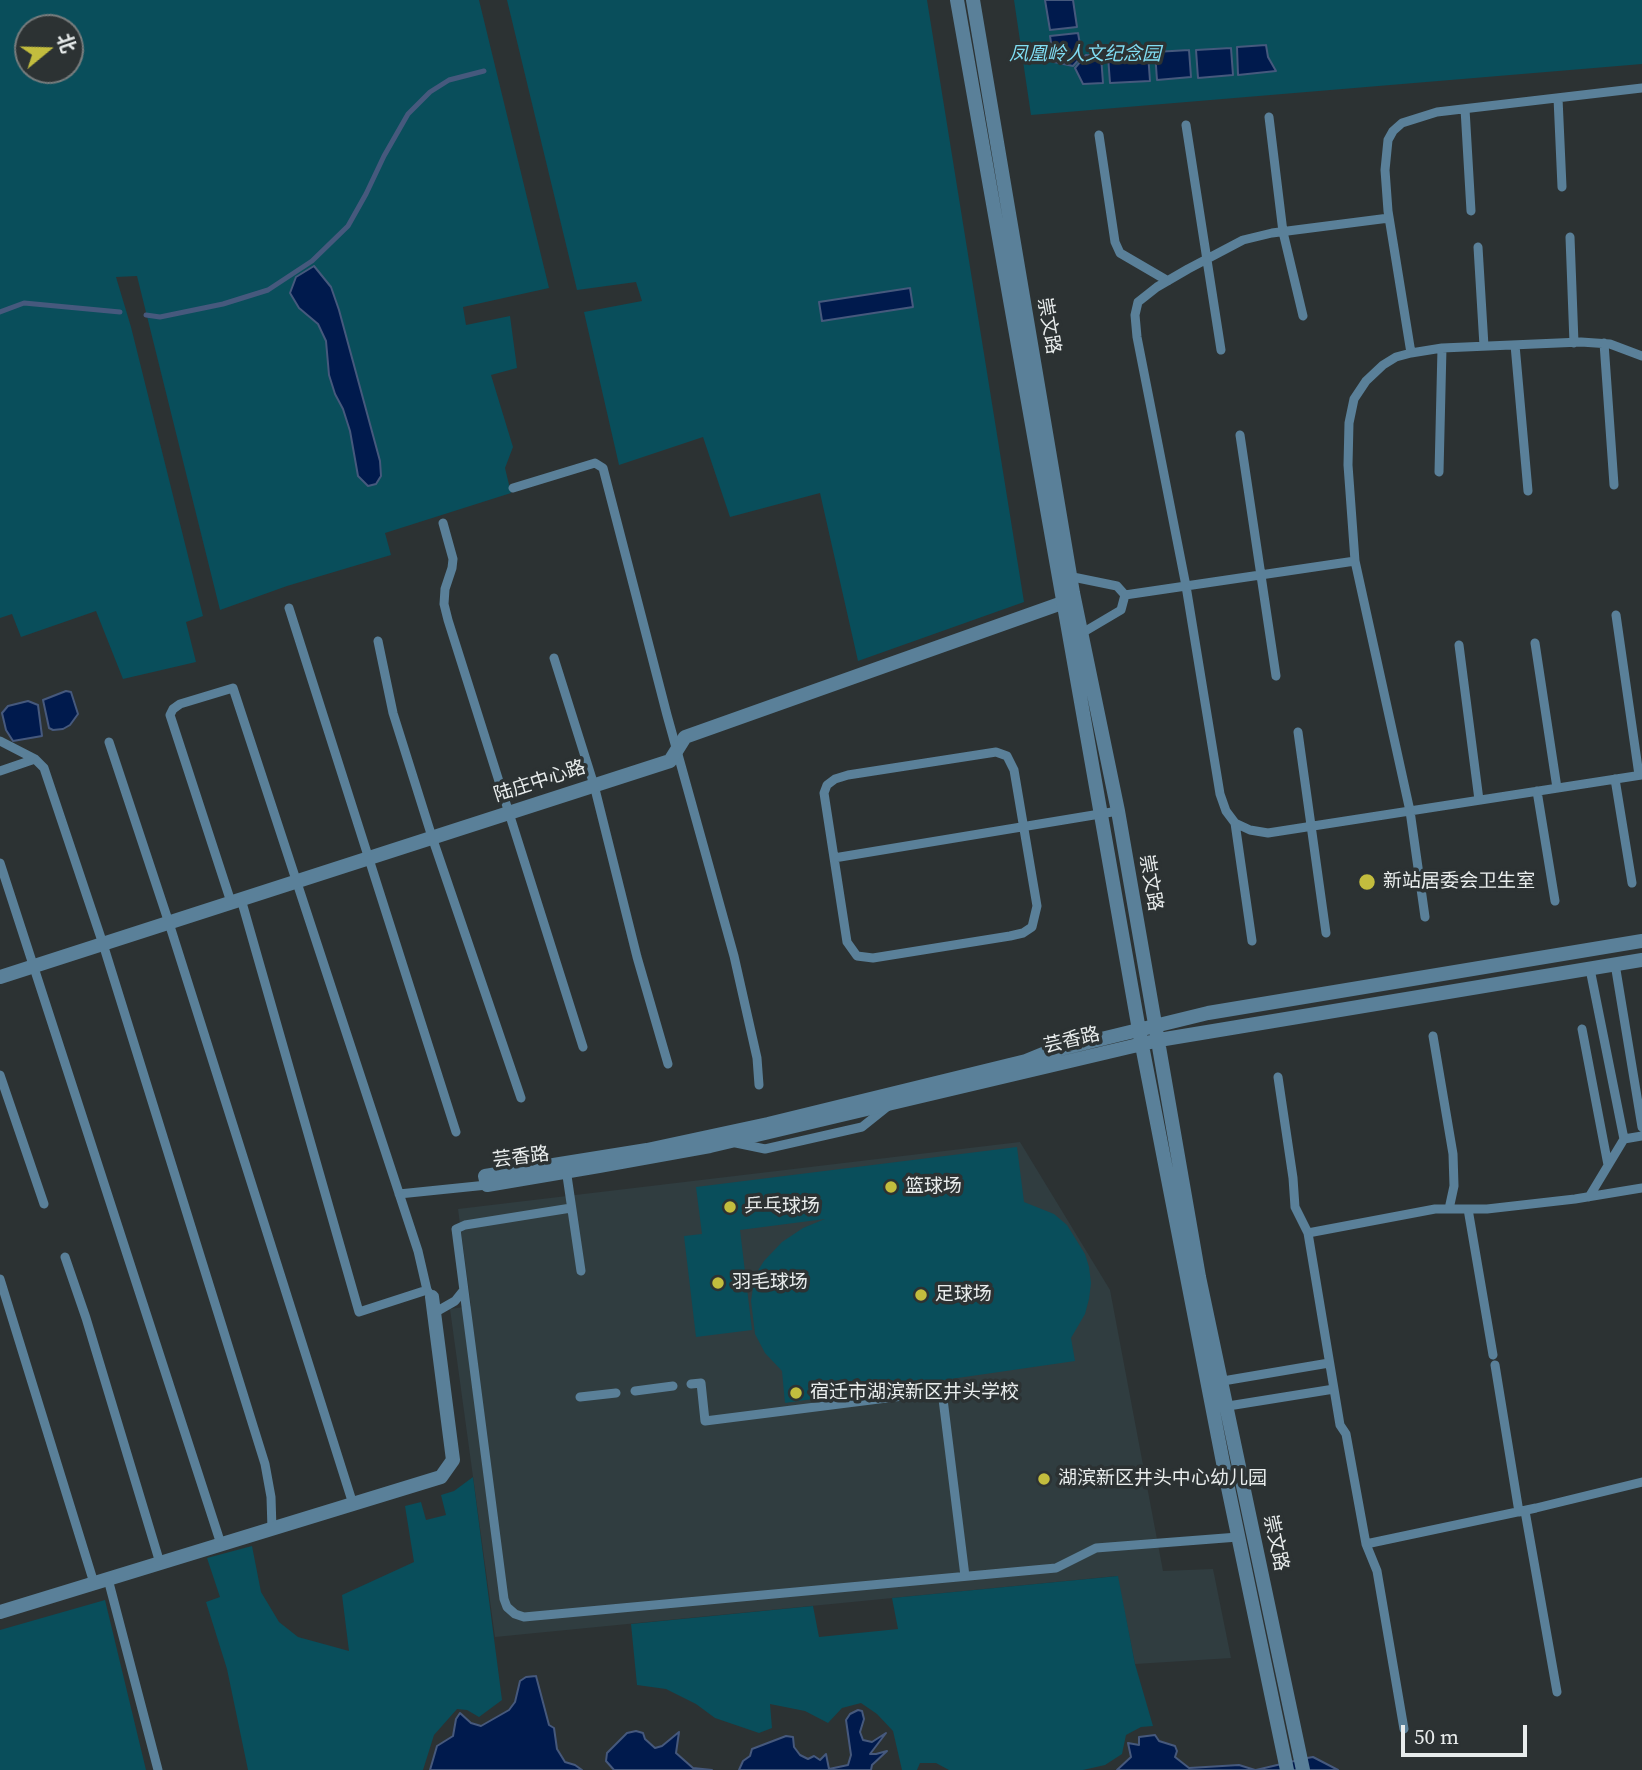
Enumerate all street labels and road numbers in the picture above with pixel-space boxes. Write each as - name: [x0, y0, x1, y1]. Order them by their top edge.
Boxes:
- street label: 崇文路: [1032, 296, 1064, 356]
- street label: 陆庄中心路: [491, 756, 589, 808]
- street label: 崇文路: [1134, 853, 1166, 913]
- street label: 芸香路: [1042, 1023, 1102, 1059]
- street label: 芸香路: [491, 1143, 551, 1173]
- street label: 崇文路: [1258, 1513, 1292, 1573]

